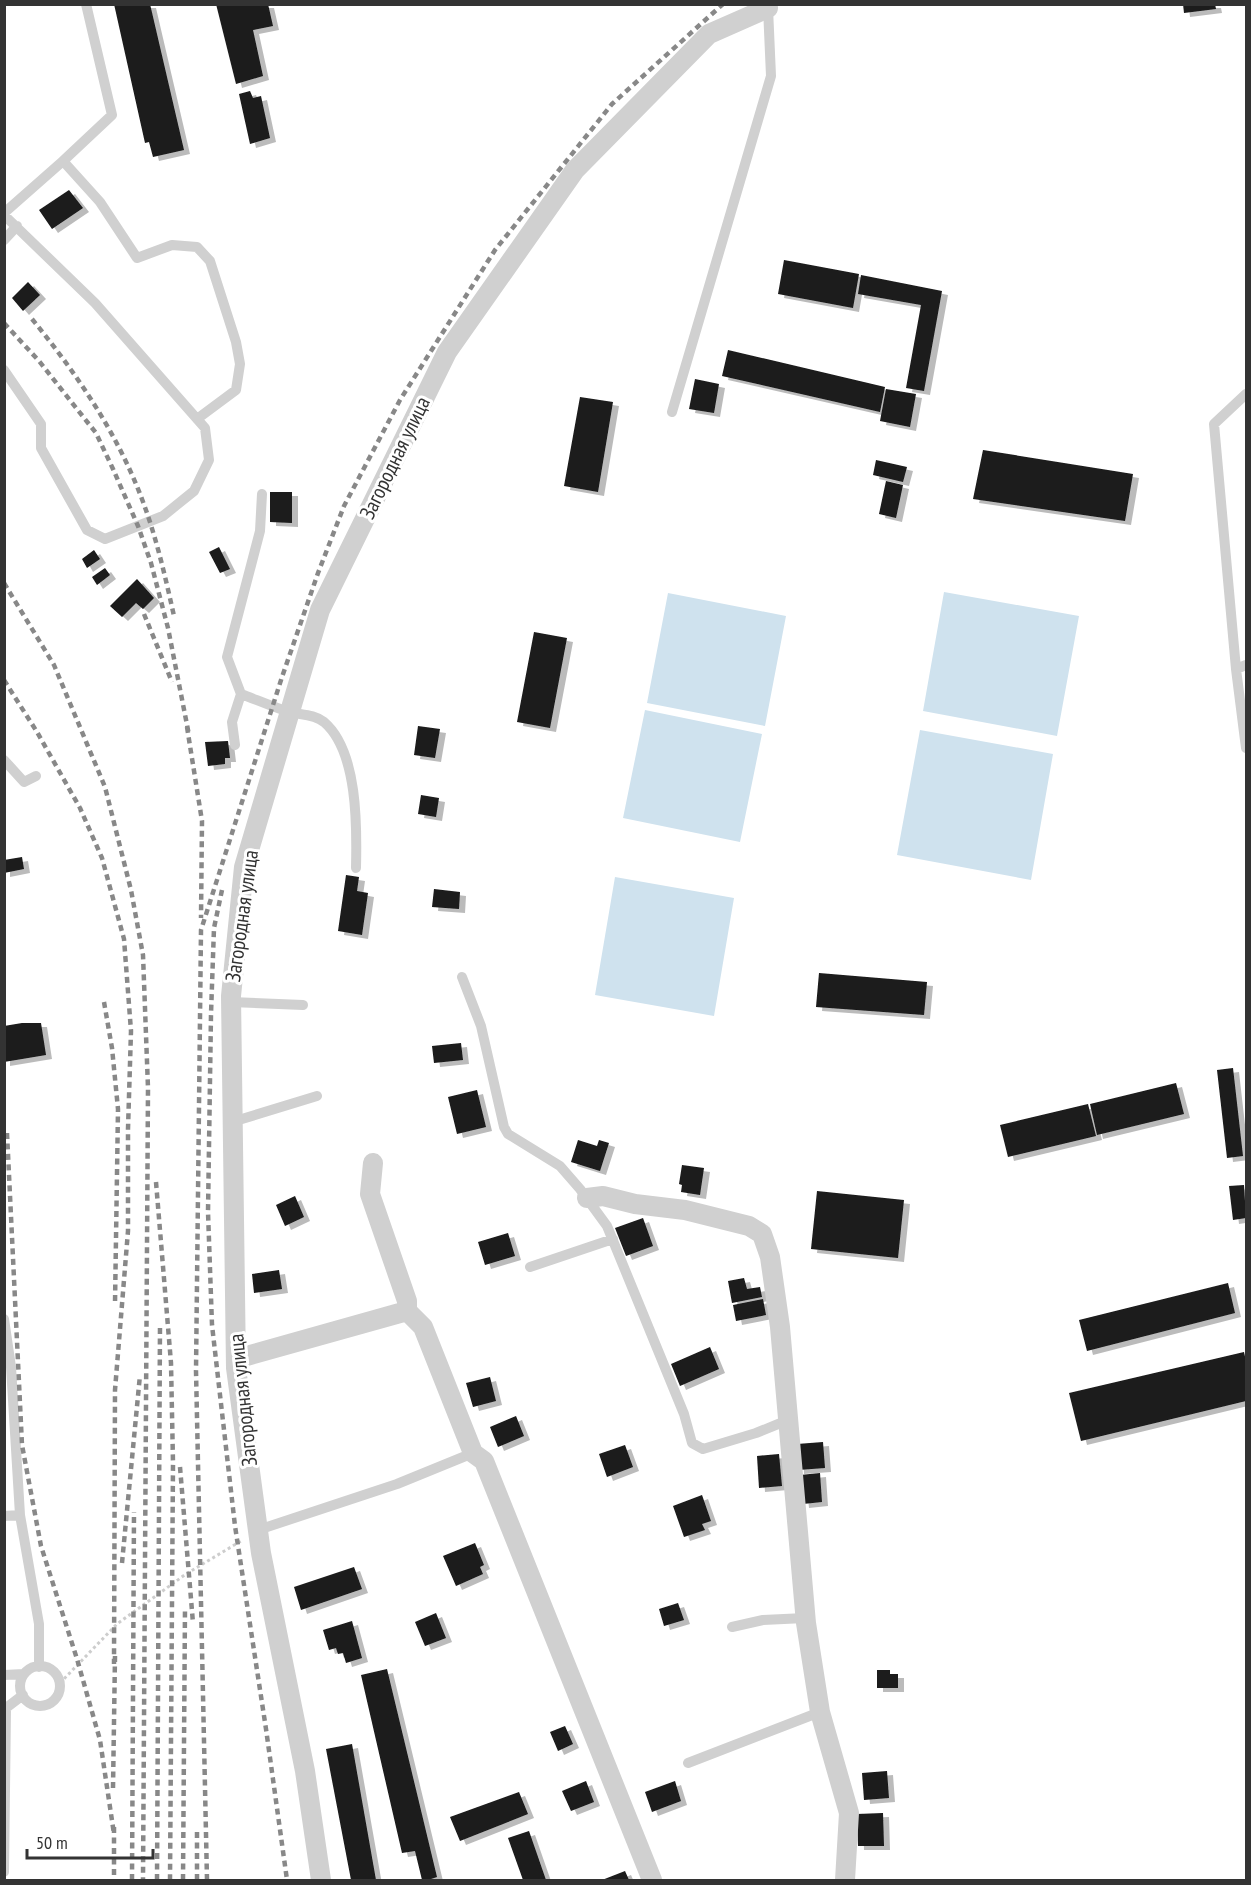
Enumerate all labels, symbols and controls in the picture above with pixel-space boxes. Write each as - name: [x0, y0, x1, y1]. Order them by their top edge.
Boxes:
- street label: Загородная улица: [353, 392, 436, 523]
- street label: Загородная улица: [219, 848, 264, 984]
- street label: Загородная улица: [222, 1332, 263, 1468]
- scale bar: [27, 1822, 153, 1860]
- text: 50 m: [36, 1831, 68, 1854]

